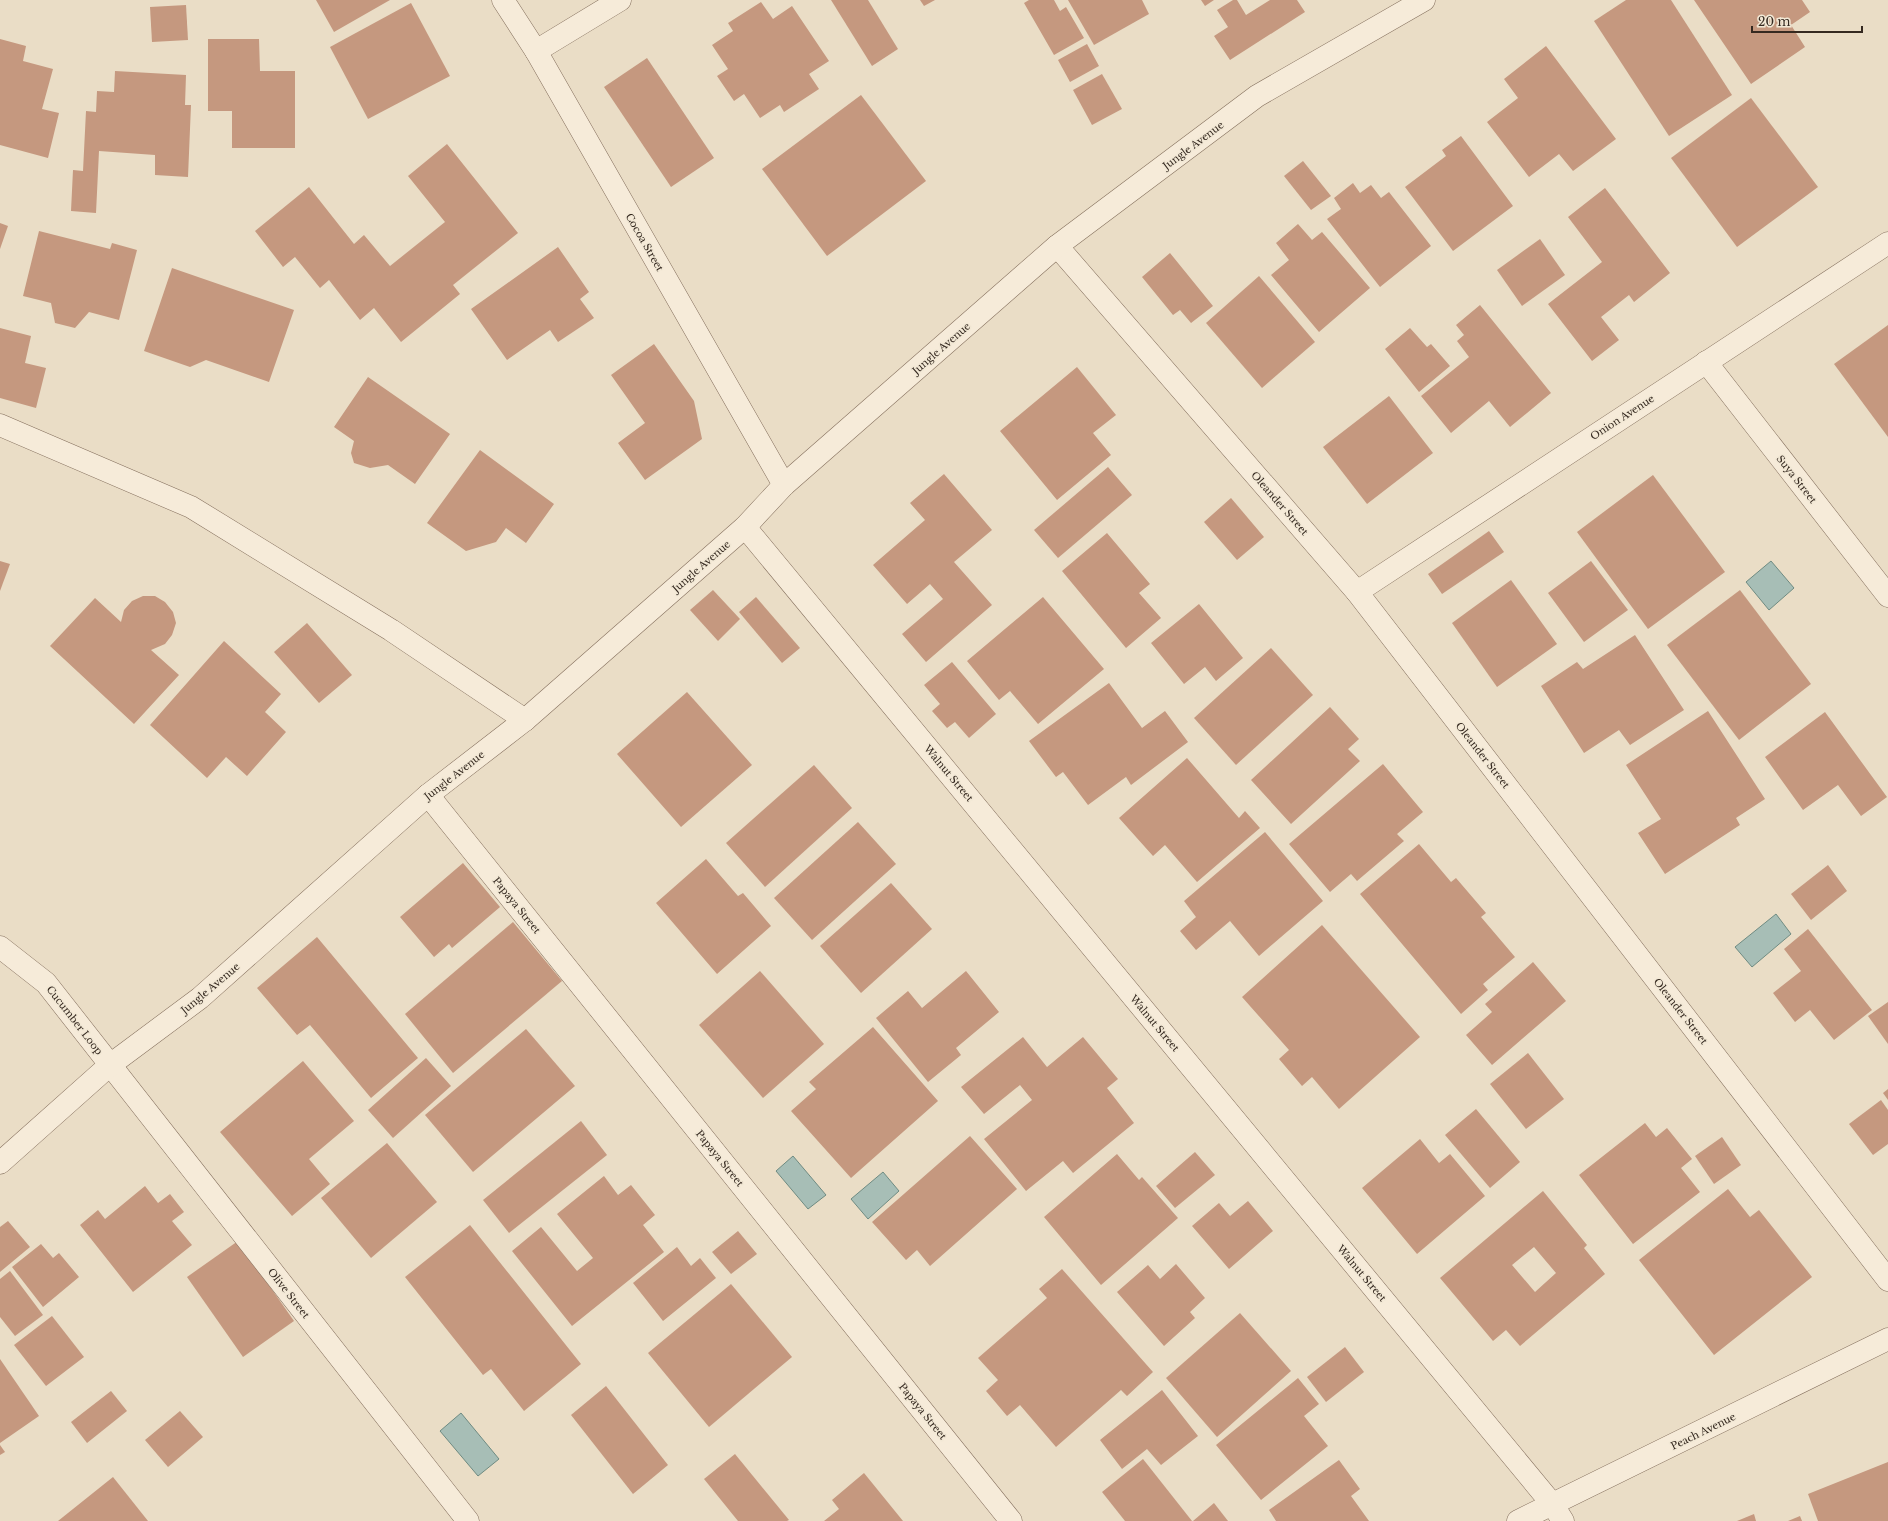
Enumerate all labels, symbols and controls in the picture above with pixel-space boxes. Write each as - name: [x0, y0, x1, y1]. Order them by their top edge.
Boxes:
- scale bar: [1752, 8, 1862, 34]
- text: 20 m: [1758, 14, 1790, 29]
- street label: Jungle Avenue: [1159, 118, 1227, 174]
- street label: Cocoa Street: [623, 211, 667, 274]
- street label: Jungle Avenue: [908, 319, 973, 378]
- street label: Onion Avenue: [1588, 392, 1657, 443]
- street label: Suya Street: [1774, 453, 1820, 506]
- street label: Oleander Street: [1248, 469, 1311, 538]
- street label: Jungle Avenue: [668, 537, 733, 596]
- street label: Oleander Street: [1453, 720, 1513, 791]
- street label: Walnut Street: [920, 742, 976, 804]
- street label: Jungle Avenue: [420, 748, 487, 804]
- street label: Papaya Street: [490, 874, 544, 936]
- street label: Jungle Avenue: [177, 960, 243, 1018]
- street label: Oleander Street: [1651, 976, 1711, 1047]
- street label: Cucumber Loop: [44, 983, 106, 1058]
- street label: Walnut Street: [1126, 992, 1182, 1054]
- street label: Papaya Street: [693, 1127, 747, 1189]
- street label: Walnut Street: [1333, 1242, 1389, 1304]
- street label: Olive Street: [265, 1265, 312, 1321]
- street label: Papaya Street: [896, 1380, 950, 1442]
- street label: Peach Avenue: [1669, 1410, 1738, 1453]

